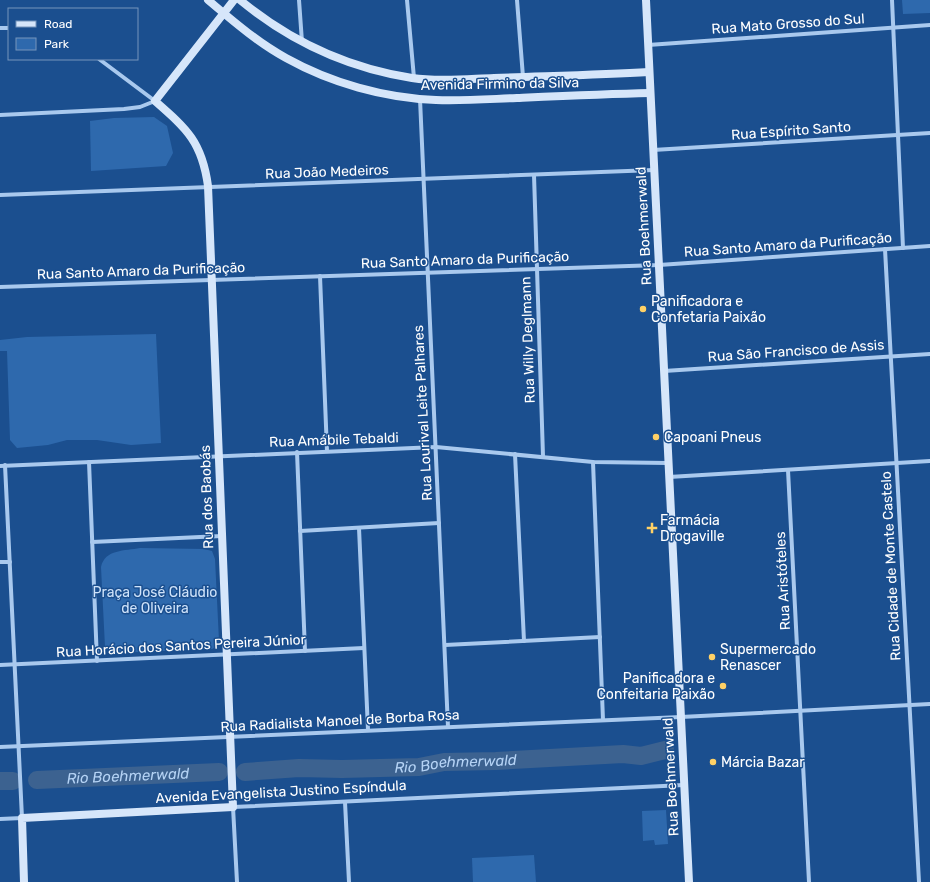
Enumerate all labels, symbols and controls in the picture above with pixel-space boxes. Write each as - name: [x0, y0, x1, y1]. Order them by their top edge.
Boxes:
- legend: [8, 8, 138, 60]
- street label: Rua Mato Grosso do Sul: [711, 10, 865, 38]
- text: Road: [44, 17, 72, 31]
- text: Park: [44, 37, 70, 51]
- street label: Avenida Firmino da Silva: [421, 74, 579, 94]
- street label: Rua Espírito Santo: [731, 118, 851, 144]
- street label: Rua João Medeiros: [265, 161, 389, 183]
- street label: Rua Boehmerwald: [632, 166, 656, 286]
- street label: Rua Santo Amaro da Purificação: [683, 229, 893, 261]
- street label: Rua Santo Amaro da Purificação: [360, 248, 570, 272]
- street label: Rua Santo Amaro da Purificação: [36, 259, 246, 283]
- street label: Rua Willy Deglmann: [517, 276, 539, 404]
- place label: Panificadora e Confetaria Paixão: [651, 293, 766, 326]
- marker: Panificadora e Confetaria Paixão: [638, 304, 648, 314]
- street label: Rua Lourival Leite Palhares: [410, 325, 436, 501]
- street label: Rua São Francisco de Assis: [707, 336, 885, 366]
- street label: Rua Amábile Tebaldi: [269, 429, 399, 451]
- place label: Capoani Pneus: [664, 429, 761, 446]
- marker: Capoani Pneus: [651, 432, 661, 442]
- street label: Rua dos Baobás: [197, 445, 217, 549]
- street label: Rua Cidade de Monte Castelo: [878, 471, 904, 661]
- place label: Farmácia Drogaville: [660, 512, 725, 545]
- marker: Farmácia Drogaville: [647, 523, 657, 533]
- street label: Rua Aristóteles: [772, 531, 794, 631]
- park label: Praça José Cláudio de Oliveira: [93, 584, 217, 617]
- street label: Rua Horácio dos Santos Pereira Júnior: [56, 631, 307, 661]
- place label: Supermercado Renascer: [720, 641, 816, 674]
- marker: Supermercado Renascer: [707, 652, 717, 662]
- place label: Panificadora e Confeitaria Paixão: [597, 670, 715, 703]
- marker: Panificadora e Confeitaria Paixão: [718, 681, 728, 691]
- street label: Rua Radialista Manoel de Borba Rosa: [220, 706, 460, 736]
- street label: Rua Boehmerwald: [659, 717, 683, 837]
- water label: Rio Boehmerwald: [394, 751, 518, 777]
- place label: Márcia Bazar: [721, 754, 805, 771]
- marker: Márcia Bazar: [708, 757, 718, 767]
- water label: Rio Boehmerwald: [66, 764, 191, 788]
- street label: Avenida Evangelista Justino Espíndula: [155, 777, 407, 807]

